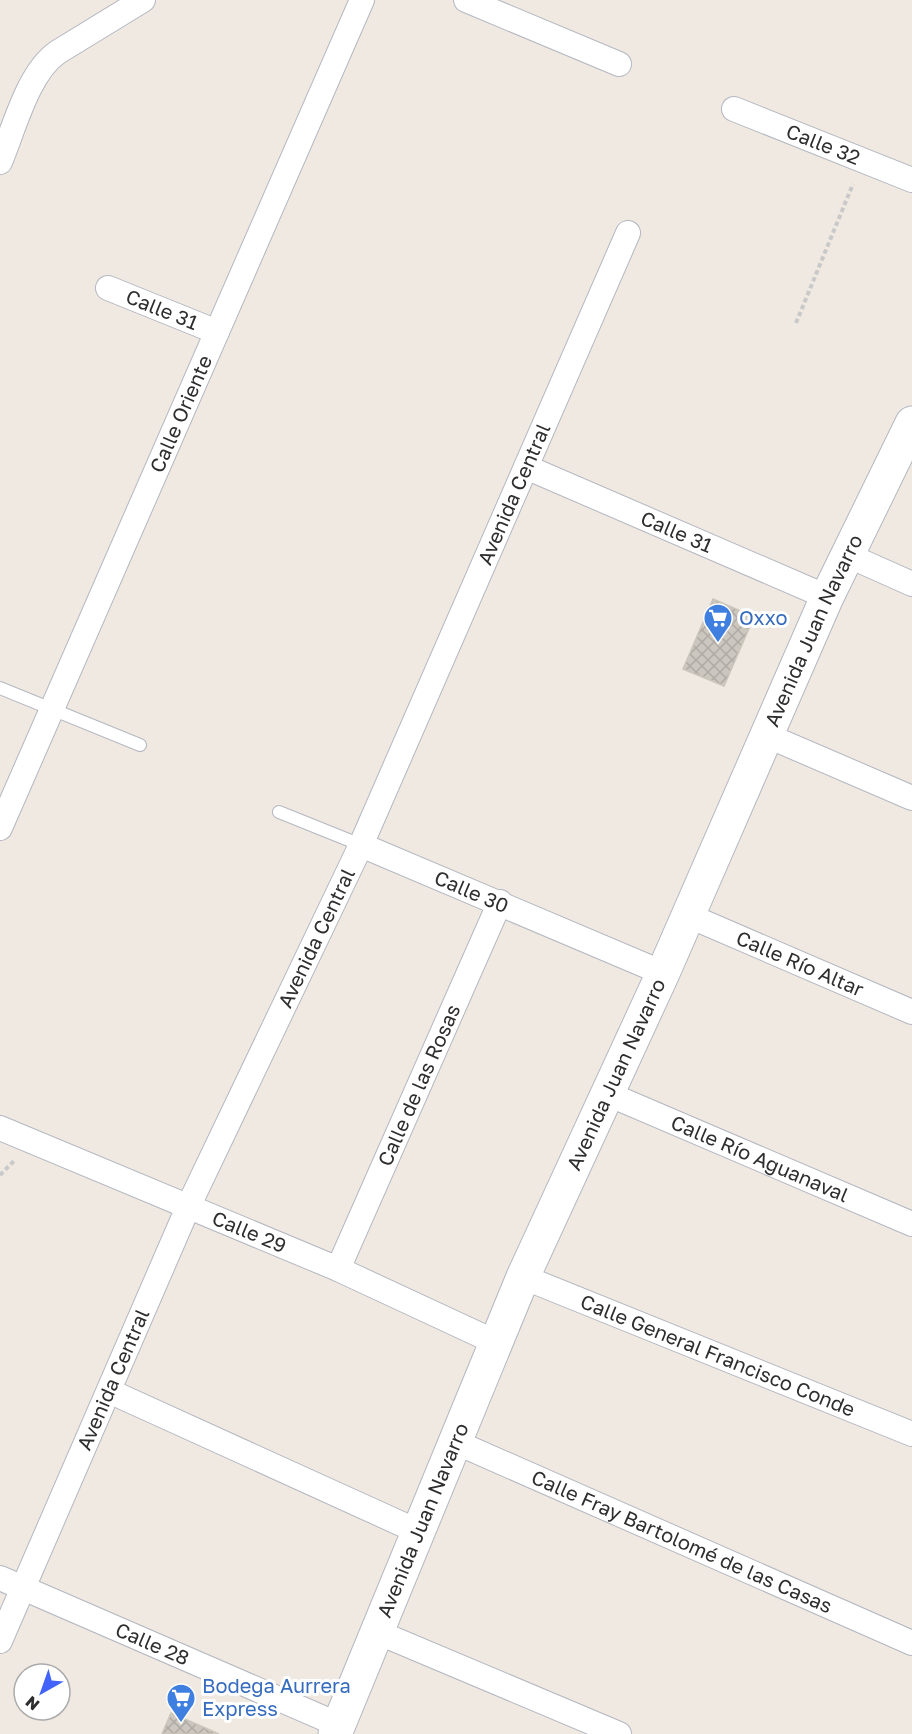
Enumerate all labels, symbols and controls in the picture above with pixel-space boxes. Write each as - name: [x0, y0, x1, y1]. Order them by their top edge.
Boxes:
- street label: Calle 32: [783, 118, 864, 169]
- street label: Calle 31: [123, 284, 202, 334]
- street label: Calle Oriente: [144, 351, 216, 476]
- street label: Avenida Central: [472, 419, 554, 568]
- street label: Calle 31: [638, 505, 717, 557]
- street label: Avenida Juan Navarro: [759, 530, 867, 730]
- supermarket icon: Oxxo: [702, 602, 734, 644]
- place label: Oxxo: [739, 605, 787, 629]
- street label: Avenida Central: [272, 864, 359, 1011]
- street label: Calle 30: [431, 865, 513, 917]
- street label: Calle Río Altar: [733, 925, 868, 1001]
- street label: Avenida Juan Navarro: [561, 975, 670, 1174]
- street label: Calle de las Rosas: [372, 1000, 464, 1169]
- street label: Calle Río Aguanaval: [668, 1109, 852, 1206]
- street label: Calle 29: [209, 1205, 290, 1257]
- street label: Calle General Francisco Conde: [577, 1289, 859, 1421]
- street label: Avenida Central: [71, 1305, 154, 1453]
- street label: Avenida Juan Navarro: [371, 1419, 473, 1621]
- street label: Calle Fray Bartolomé de las Casas: [528, 1464, 836, 1617]
- street label: Calle 28: [112, 1617, 193, 1670]
- north arrow: [12, 1662, 72, 1722]
- place label: Bodega Aurrera Express: [202, 1673, 351, 1720]
- supermarket icon: Bodega Aurrera Express: [165, 1682, 197, 1724]
- text: N: [21, 1692, 43, 1715]

